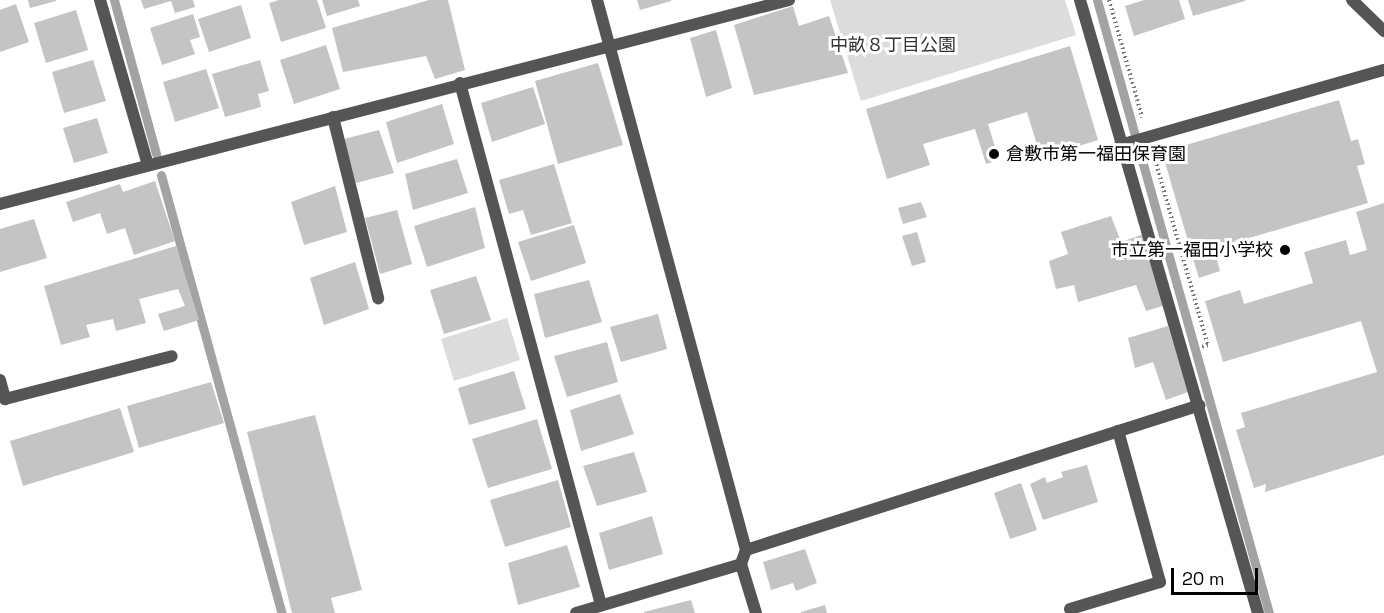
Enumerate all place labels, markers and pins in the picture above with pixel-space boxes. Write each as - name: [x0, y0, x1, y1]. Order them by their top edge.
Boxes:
- place label: 倉敷市第一福田保育園: [1006, 143, 1186, 165]
- marker: 倉敷市第一福田保育園: [987, 147, 1001, 161]
- place label: 市立第一福田小学校: [1111, 239, 1273, 261]
- marker: 市立第一福田小学校: [1278, 243, 1292, 257]

